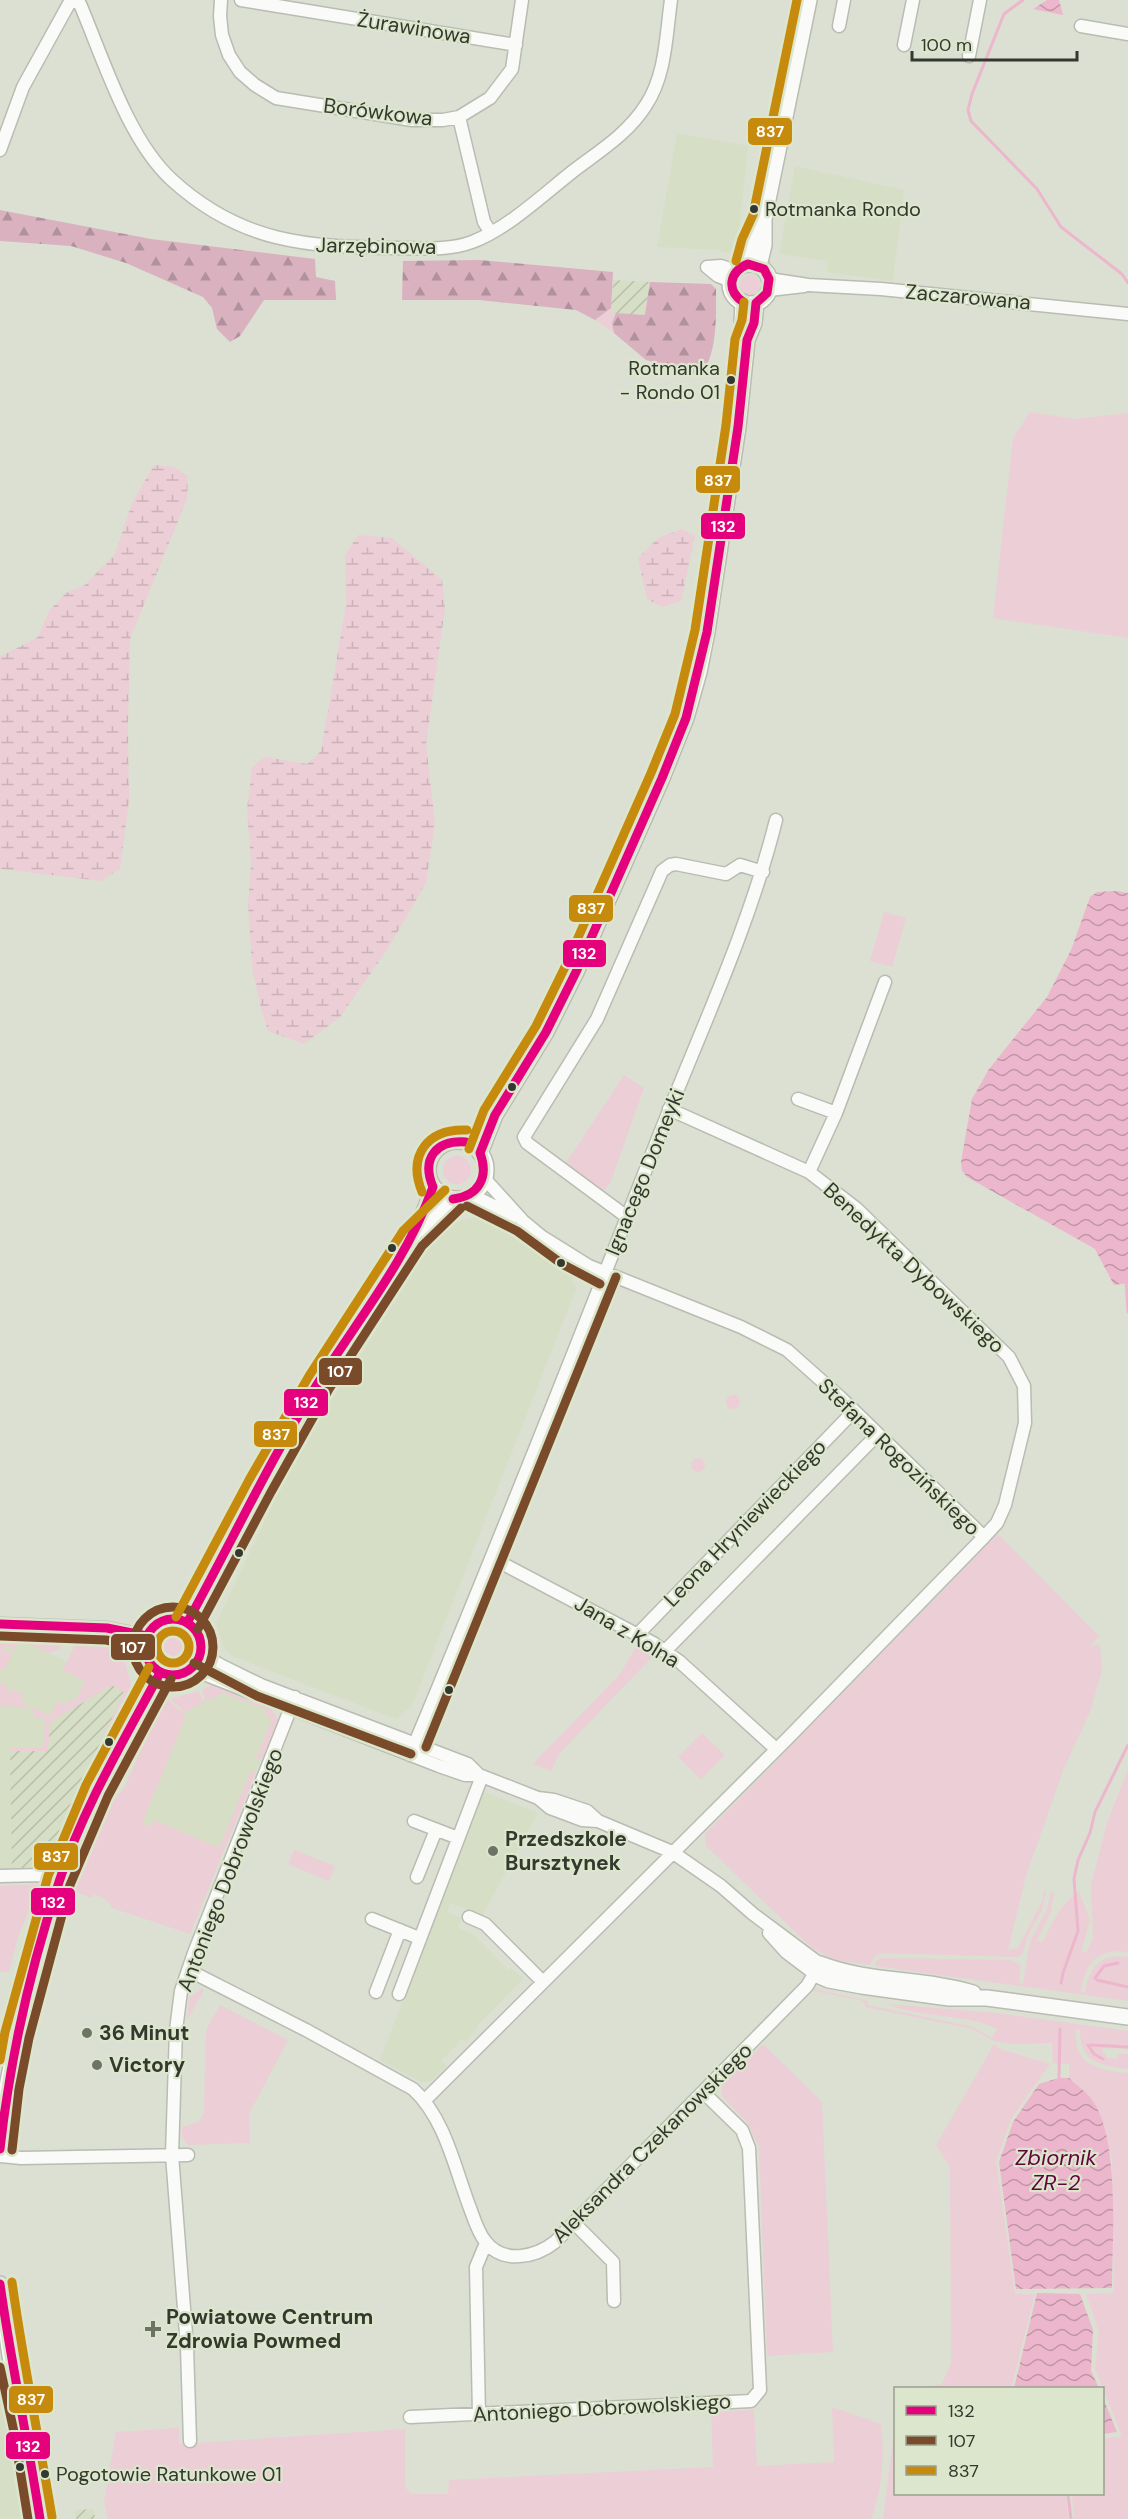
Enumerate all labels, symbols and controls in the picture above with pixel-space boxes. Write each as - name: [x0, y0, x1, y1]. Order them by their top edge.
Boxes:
- street label: Żurawinowa: [355, 5, 473, 51]
- scale bar: [912, 24, 1077, 62]
- text: 100 m: [921, 33, 972, 57]
- street label: Borówkowa: [322, 91, 434, 133]
- line badge: 837: [747, 117, 793, 146]
- text: 837: [756, 121, 785, 142]
- place label: Rotmanka Rondo: [765, 196, 921, 222]
- marker: Rotmanka Rondo: [748, 203, 760, 215]
- street label: Jarzębinowa: [315, 231, 437, 261]
- street label: Zaczarowana: [904, 278, 1032, 316]
- place label: Rotmanka - Rondo 01: [620, 355, 720, 405]
- marker: Rotmanka - Rondo 01: [725, 374, 737, 386]
- line badge: 837: [695, 465, 741, 494]
- text: 837: [704, 470, 733, 491]
- line badge: 132: [700, 512, 746, 540]
- text: 132: [711, 516, 735, 537]
- line badge: 837: [568, 894, 614, 923]
- text: 837: [577, 898, 606, 919]
- line badge: 132: [562, 939, 607, 968]
- text: 132: [572, 943, 596, 964]
- unlabelled marker: [506, 1081, 518, 1093]
- street label: Ignacego Domeyki: [599, 1084, 691, 1260]
- street label: Benedykta Dybowskiego: [817, 1176, 1011, 1360]
- unlabelled marker: [386, 1242, 398, 1254]
- unlabelled marker: [555, 1257, 567, 1269]
- line badge: 107: [318, 1357, 363, 1386]
- text: 107: [327, 1361, 353, 1382]
- street label: Stefana Rogozińskiego: [812, 1372, 986, 1542]
- line badge: 132: [283, 1388, 329, 1417]
- text: 132: [294, 1392, 318, 1413]
- line badge: 837: [253, 1420, 298, 1448]
- text: 837: [262, 1424, 291, 1445]
- street label: Leona Hryniewieckiego: [658, 1433, 832, 1613]
- unlabelled marker: [233, 1547, 245, 1559]
- street label: Jana z Kolna: [569, 1590, 685, 1674]
- line badge: 107: [110, 1633, 156, 1661]
- text: 107: [120, 1637, 146, 1658]
- unlabelled marker: [443, 1684, 455, 1696]
- unlabelled marker: [103, 1736, 115, 1748]
- street label: Antoniego Dobrowolskiego: [171, 1744, 289, 1996]
- place label: Przedszkole Bursztynek: [505, 1825, 627, 1877]
- line badge: 837: [33, 1842, 79, 1871]
- marker: Przedszkole Bursztynek: [486, 1844, 500, 1858]
- text: 837: [42, 1846, 71, 1867]
- line badge: 132: [30, 1887, 76, 1916]
- text: 132: [41, 1892, 65, 1913]
- place label: 36 Minut: [99, 2019, 189, 2047]
- marker: 36 Minut: [80, 2026, 94, 2040]
- street label: Aleksandra Czekanowskiego: [546, 2037, 758, 2249]
- place label: Victory: [109, 2051, 185, 2079]
- marker: Victory: [90, 2058, 104, 2072]
- water label: Zbiornik ZR-2: [1015, 2143, 1097, 2197]
- place label: Powiatowe Centrum Zdrowia Powmed: [166, 2303, 373, 2355]
- marker: Powiatowe Centrum Zdrowia Powmed: [144, 2320, 162, 2338]
- line badge: 837: [8, 2385, 54, 2414]
- street label: Antoniego Dobrowolskiego: [472, 2387, 732, 2429]
- legend: [894, 2387, 1104, 2495]
- text: 837: [17, 2389, 46, 2410]
- text: 132: [948, 2399, 975, 2423]
- text: 107: [948, 2429, 975, 2453]
- line badge: 132: [5, 2431, 51, 2460]
- text: 132: [16, 2436, 40, 2457]
- text: 837: [948, 2459, 979, 2483]
- unlabelled marker: [14, 2461, 26, 2473]
- place label: Pogotowie Ratunkowe 01: [56, 2461, 282, 2487]
- marker: Pogotowie Ratunkowe 01: [39, 2468, 51, 2480]

